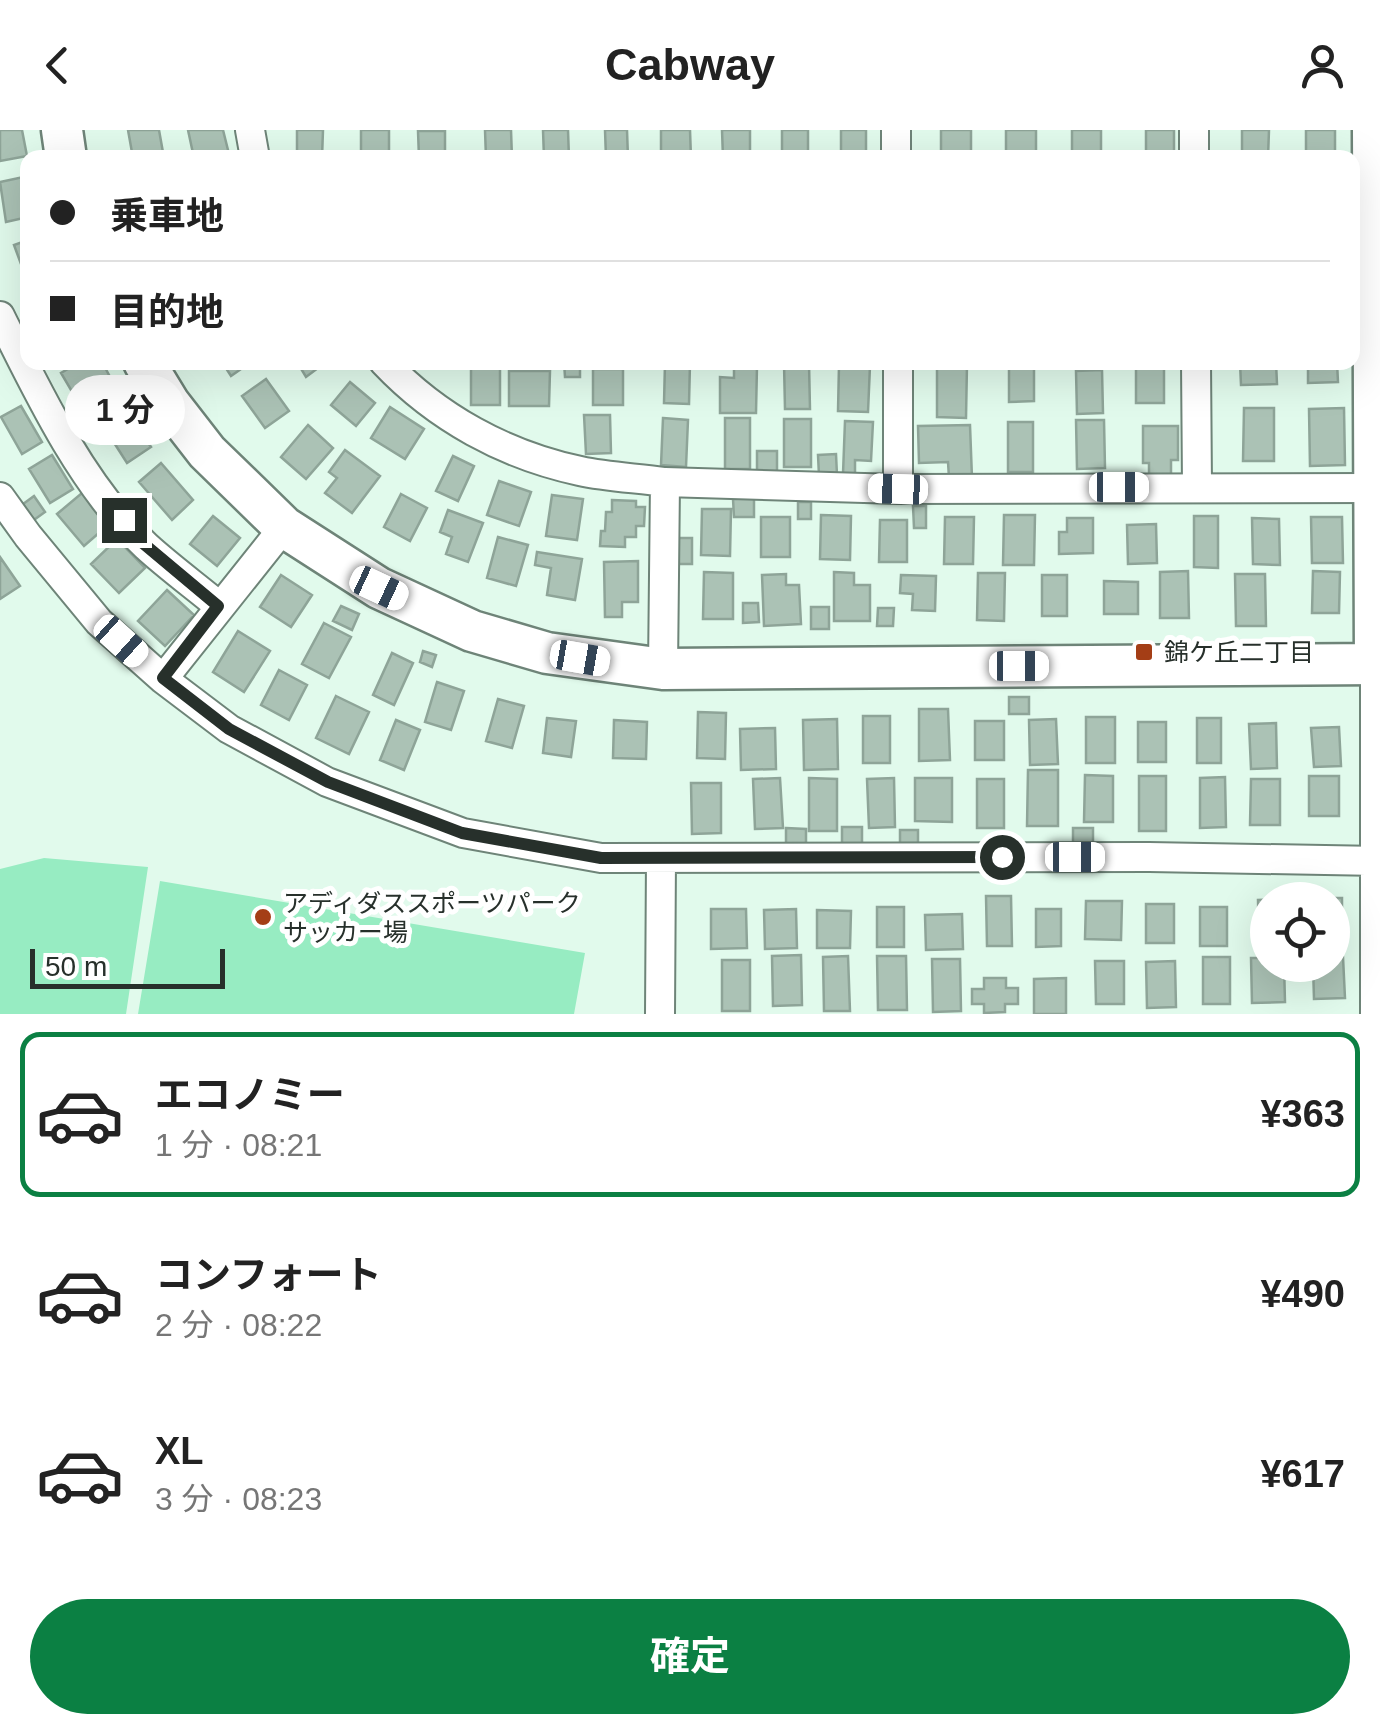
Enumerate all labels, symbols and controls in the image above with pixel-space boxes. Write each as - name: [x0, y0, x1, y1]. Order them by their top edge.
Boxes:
- icon: back: [30, 38, 85, 93]
- icon: person: [1295, 38, 1350, 93]
- text: Cabway: [605, 39, 775, 90]
- text: 乗車地: [110, 195, 224, 237]
- text: 目的地: [110, 291, 224, 333]
- callout: 1 分: [64, 375, 184, 445]
- text: 1 分: [96, 392, 154, 428]
- car: [1089, 472, 1149, 502]
- car: [867, 473, 929, 505]
- route end: [102, 498, 147, 543]
- car: [345, 562, 413, 614]
- car: [89, 610, 153, 672]
- car: [548, 638, 612, 678]
- place label: 錦ケ丘二丁目: [1164, 638, 1314, 666]
- marker: 錦ケ丘二丁目: [1133, 641, 1155, 663]
- car: [989, 651, 1049, 681]
- route start: [980, 835, 1025, 880]
- car: [1045, 842, 1105, 872]
- map controls: [1250, 882, 1350, 982]
- button: locate: [1250, 882, 1350, 982]
- place label: アディダススポーツパーク サッカー場: [283, 889, 581, 946]
- marker: アディダススポーツパーク サッカー場: [252, 906, 274, 928]
- scale bar: [30, 944, 225, 988]
- text: 50 m: [45, 951, 107, 982]
- icon: car: [35, 1070, 125, 1160]
- text: エコノミー: [155, 1074, 345, 1116]
- text: ¥363: [1260, 1093, 1345, 1135]
- text: 1 分 · 08:21: [155, 1127, 322, 1163]
- icon: car: [35, 1250, 125, 1340]
- text: コンフォート: [155, 1254, 382, 1296]
- text: ¥490: [1260, 1273, 1345, 1315]
- text: 2 分 · 08:22: [155, 1307, 322, 1343]
- icon: car: [35, 1430, 125, 1520]
- text: XL: [155, 1430, 204, 1472]
- text: ¥617: [1260, 1453, 1345, 1495]
- text: 3 分 · 08:23: [155, 1481, 322, 1517]
- button: 確定: [30, 1599, 1350, 1714]

